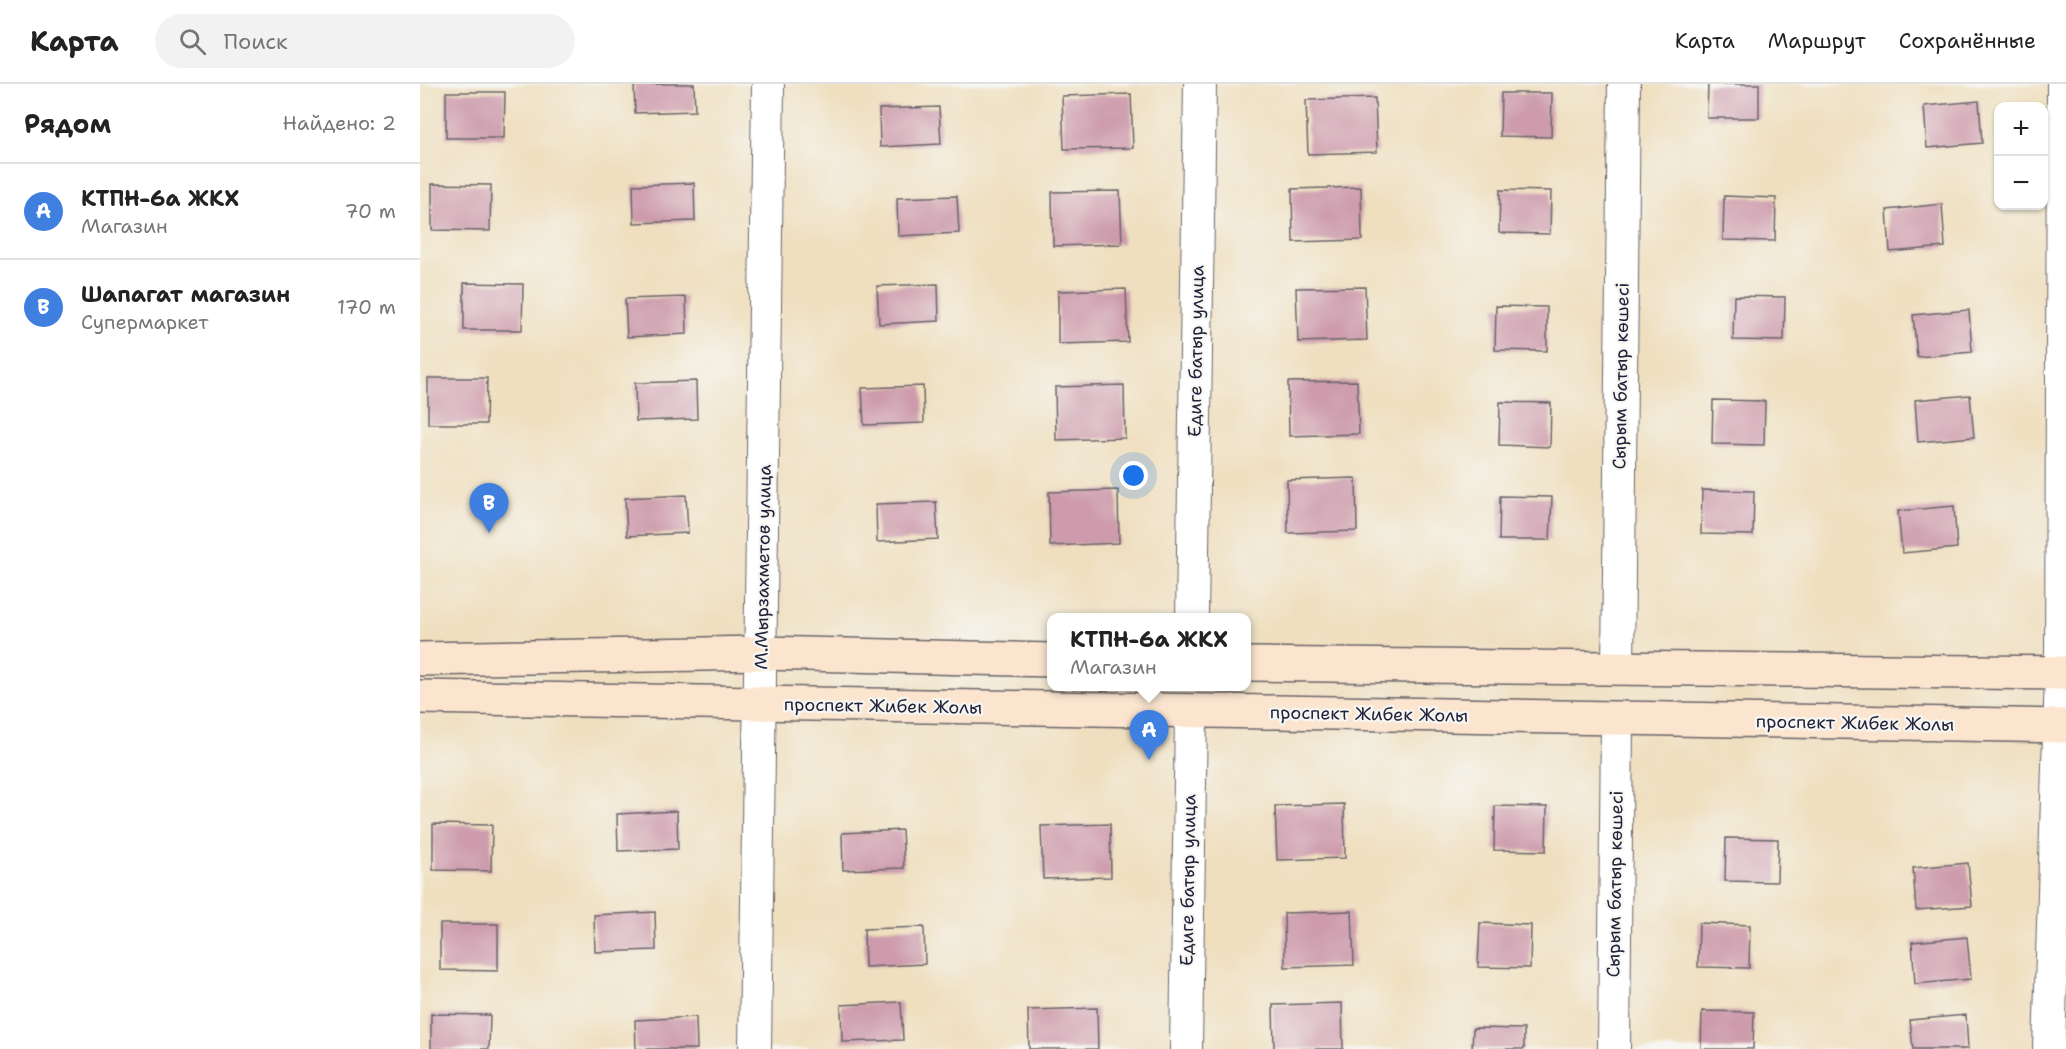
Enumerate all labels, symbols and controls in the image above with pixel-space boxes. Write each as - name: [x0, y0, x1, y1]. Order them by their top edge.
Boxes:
- search box: [155, 14, 575, 68]
- text: Карта: [30, 22, 119, 60]
- icon: search: [176, 25, 209, 58]
- text: Поиск: [224, 27, 288, 56]
- text: Карта: [1675, 27, 1735, 55]
- text: Маршрут: [1768, 27, 1866, 55]
- text: Сохранённые: [1899, 27, 2036, 55]
- map controls: [1994, 102, 2048, 210]
- button: +: [1994, 102, 2048, 156]
- text: Рядом: [24, 106, 111, 141]
- text: Найдено: 2: [283, 110, 396, 136]
- button: −: [1994, 156, 2048, 210]
- text: КТПН-6а ЖКХ: [81, 184, 239, 213]
- text: A: [36, 198, 51, 224]
- text: 70 m: [344, 198, 396, 224]
- text: Магазин: [81, 213, 168, 239]
- street label: Едиге батыр улица: [1183, 265, 1209, 437]
- text: Шапагат магазин: [81, 280, 290, 309]
- street label: Сырым батыр көшесі: [1607, 282, 1635, 470]
- text: B: [37, 294, 50, 320]
- text: 170 m: [337, 294, 396, 320]
- text: Супермаркет: [81, 309, 208, 335]
- your location: [1119, 461, 1148, 490]
- street label: М.Мырзахметов улица: [749, 464, 777, 670]
- pin: B: [470, 484, 508, 533]
- popup: [1047, 613, 1251, 691]
- text: КТПН-6а ЖКХ: [1070, 625, 1228, 654]
- text: Магазин: [1070, 654, 1157, 680]
- street label: проспект Жибек Жолы: [784, 692, 982, 720]
- street label: проспект Жибек Жолы: [1270, 700, 1468, 728]
- street label: проспект Жибек Жолы: [1756, 709, 1954, 737]
- pin: A: [1130, 710, 1168, 760]
- street label: Сырым батыр көшесі: [1601, 790, 1629, 978]
- street label: Едиге батыр улица: [1175, 794, 1201, 966]

